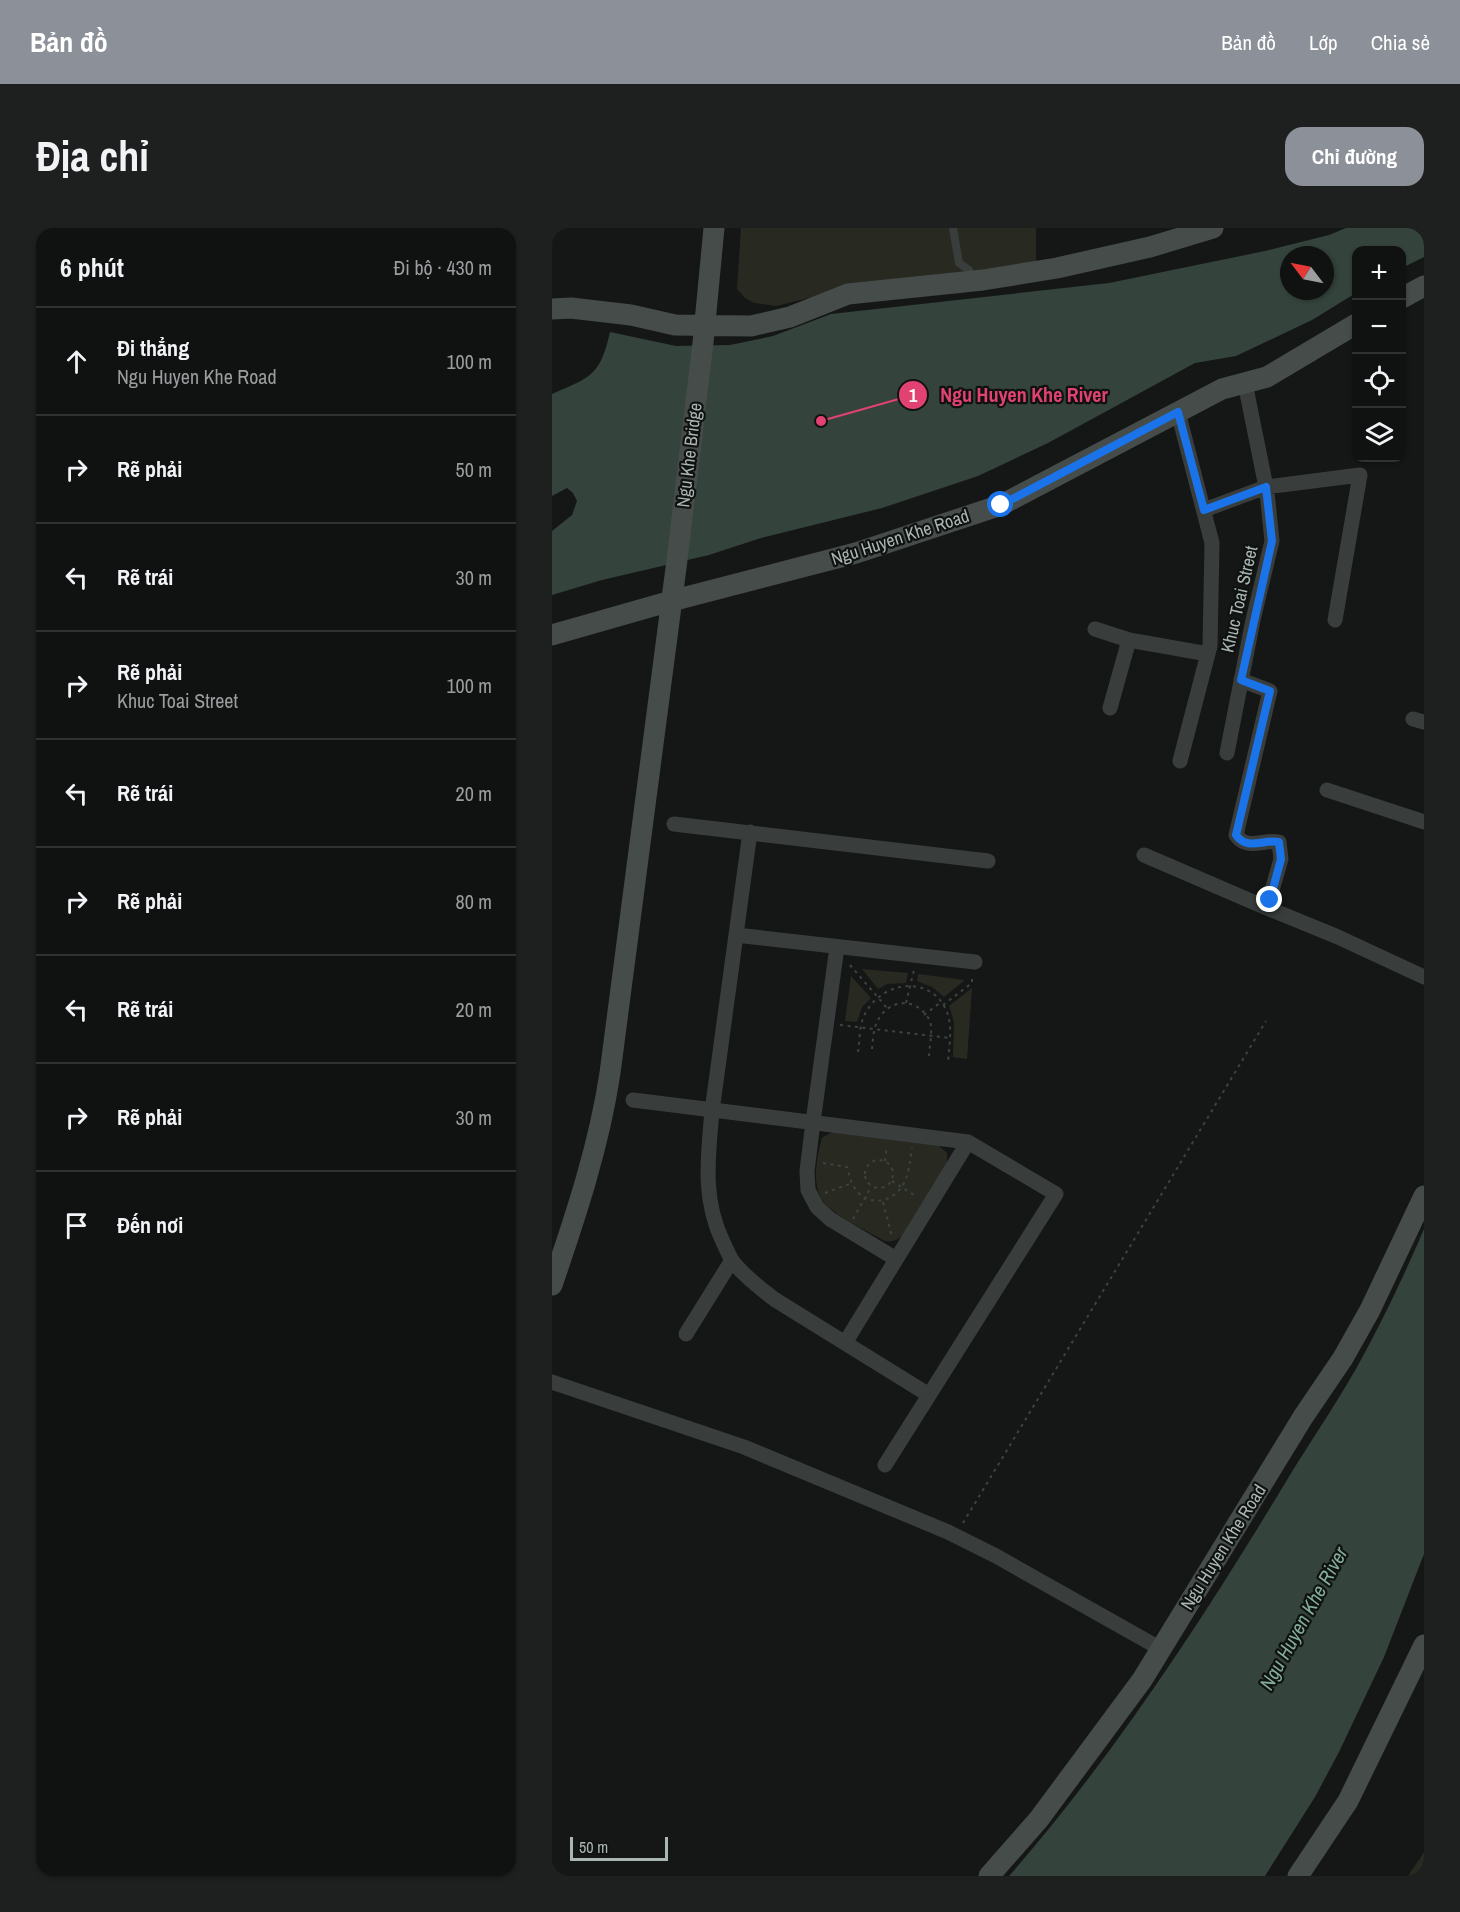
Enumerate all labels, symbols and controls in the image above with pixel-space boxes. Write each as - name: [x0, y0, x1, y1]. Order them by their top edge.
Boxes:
- text: Bản đồ: [30, 23, 108, 61]
- text: Bản đồ: [1221, 28, 1276, 57]
- text: Lớp: [1309, 28, 1338, 57]
- text: Chia sẻ: [1371, 28, 1430, 57]
- button: Chỉ đường: [1285, 127, 1424, 186]
- text: Địa chỉ: [36, 128, 149, 184]
- north arrow: [1280, 246, 1334, 300]
- map controls: [1352, 246, 1406, 462]
- button: +: [1352, 246, 1406, 300]
- text: 6 phút: [60, 250, 124, 285]
- text: Đi bộ · 430 m: [394, 254, 492, 281]
- button: −: [1352, 300, 1406, 354]
- text: Đi thẳng: [117, 333, 189, 363]
- icon: ahead: [60, 345, 93, 378]
- text: 100 m: [446, 348, 492, 375]
- button: locate: [1352, 354, 1406, 408]
- text: Ngu Huyen Khe Road: [117, 363, 277, 390]
- callout: Ngu Huyen Khe River: [898, 376, 1119, 414]
- text: Ngu Huyen Khe River: [940, 381, 1108, 408]
- text: 1: [909, 383, 918, 408]
- street label: Ngu Khe Bridge: [670, 401, 708, 509]
- button: layers: [1352, 408, 1406, 462]
- icon: right: [60, 453, 93, 486]
- text: Rẽ phải: [117, 454, 182, 484]
- text: 50 m: [456, 456, 492, 483]
- route start: [987, 491, 1013, 517]
- street label: Ngu Huyen Khe Road: [828, 503, 972, 571]
- street label: Khuc Toai Street: [1215, 543, 1263, 655]
- icon: left: [60, 561, 93, 594]
- text: Rẽ trái: [117, 562, 173, 592]
- text: 30 m: [456, 564, 492, 591]
- text: Rẽ phải: [117, 657, 182, 687]
- icon: right: [60, 669, 93, 702]
- text: 100 m: [446, 672, 492, 699]
- text: Khuc Toai Street: [117, 687, 238, 714]
- icon: left: [60, 777, 93, 810]
- text: Rẽ trái: [117, 778, 173, 808]
- text: 20 m: [456, 780, 492, 807]
- icon: right: [60, 885, 93, 918]
- text: Rẽ phải: [117, 886, 182, 916]
- route end: [1256, 886, 1282, 912]
- text: 80 m: [456, 888, 492, 915]
- icon: left: [60, 993, 93, 1026]
- text: Rẽ trái: [117, 994, 173, 1024]
- text: 20 m: [456, 996, 492, 1023]
- icon: right: [60, 1101, 93, 1134]
- text: Rẽ phải: [117, 1102, 182, 1132]
- text: 30 m: [456, 1104, 492, 1131]
- icon: arrive: [60, 1209, 93, 1242]
- text: Đến nơi: [117, 1210, 183, 1240]
- street label: Ngu Huyen Khe Road: [1174, 1479, 1272, 1615]
- water label: Ngu Huyen Khe River: [1253, 1541, 1354, 1694]
- scale bar: [570, 1834, 668, 1862]
- text: 50 m: [579, 1836, 608, 1858]

